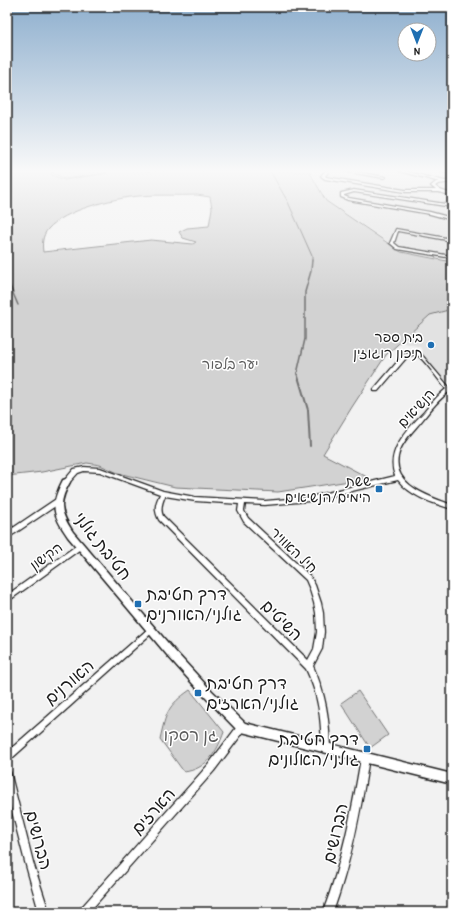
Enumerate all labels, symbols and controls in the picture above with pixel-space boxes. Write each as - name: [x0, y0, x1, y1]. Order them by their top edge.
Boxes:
- north arrow: [397, 22, 437, 62]
- text: N: [414, 45, 420, 59]
- place label: בית ספר תיכון רוגוזין: [353, 327, 423, 362]
- marker: בית ספר תיכון רוגוזין: [426, 340, 436, 350]
- park label: יער בלפור: [202, 354, 258, 373]
- street label: הנשיאים: [393, 384, 438, 431]
- place label: ששת הימים/הנשיאים: [285, 471, 371, 506]
- marker: ששת הימים/הנשיאים: [374, 484, 384, 494]
- street label: חטיבת גולני: [69, 507, 137, 585]
- street label: חיל האוויר: [267, 522, 322, 577]
- street label: הקישון: [25, 537, 66, 574]
- place label: דרך חטיבת גולני/האורנים: [145, 582, 242, 625]
- street label: השיטים: [257, 594, 308, 645]
- marker: דרך חטיבת גולני/האורנים: [133, 599, 143, 609]
- street label: האורנים: [39, 654, 98, 710]
- place label: דרך חטיבת גולני/הארזים: [205, 671, 299, 714]
- marker: דרך חטיבת גולני/הארזים: [193, 688, 203, 698]
- park label: גן רסקו: [164, 723, 218, 746]
- place label: דרך חטיבת גולני/האלונים: [268, 727, 359, 770]
- marker: דרך חטיבת גולני/האלונים: [362, 744, 372, 754]
- street label: הארזים: [125, 782, 180, 839]
- street label: הברושים: [316, 801, 353, 865]
- street label: הברושים: [20, 807, 59, 872]

